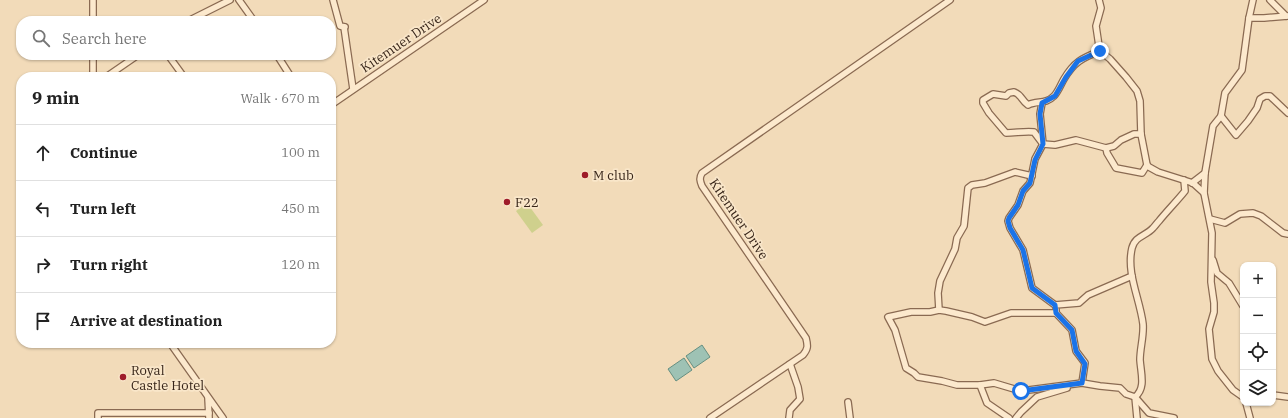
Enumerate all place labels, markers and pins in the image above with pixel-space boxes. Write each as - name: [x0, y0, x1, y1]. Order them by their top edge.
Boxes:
- place label: M club: [593, 167, 634, 184]
- marker: M club: [580, 170, 590, 180]
- place label: F22: [515, 194, 539, 211]
- marker: F22: [502, 197, 512, 207]
- place label: Royal Castle Hotel: [131, 362, 204, 394]
- marker: Royal Castle Hotel: [118, 372, 128, 382]

